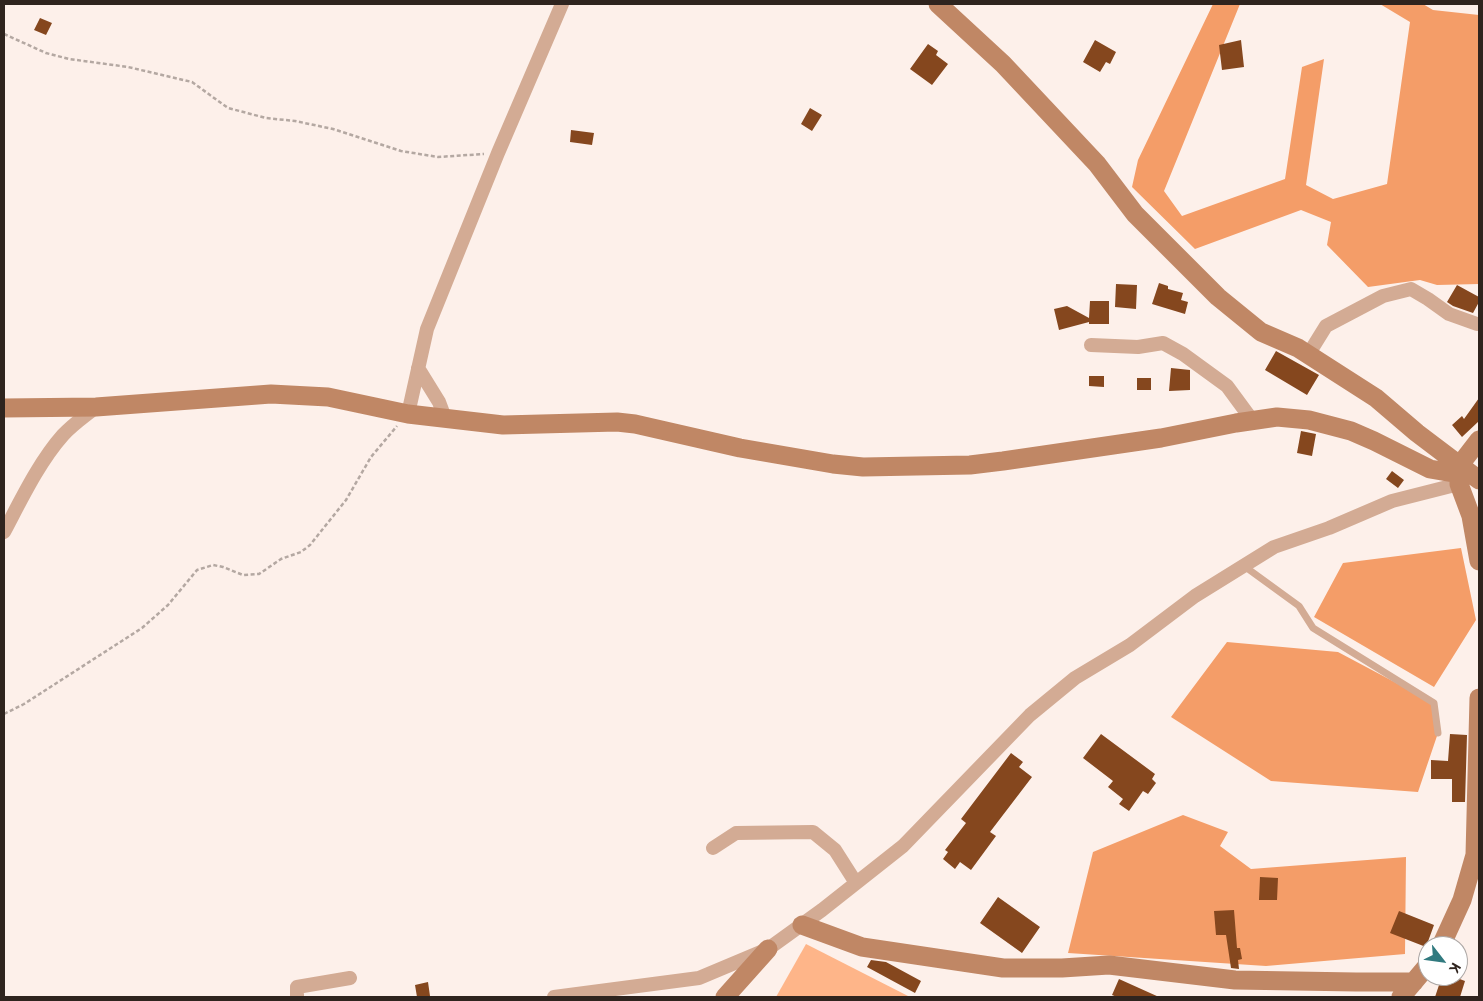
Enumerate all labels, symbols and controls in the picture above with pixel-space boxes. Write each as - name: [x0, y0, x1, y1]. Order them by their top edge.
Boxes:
- north arrow: [1418, 936, 1468, 986]
- text: K: [1446, 960, 1465, 976]

